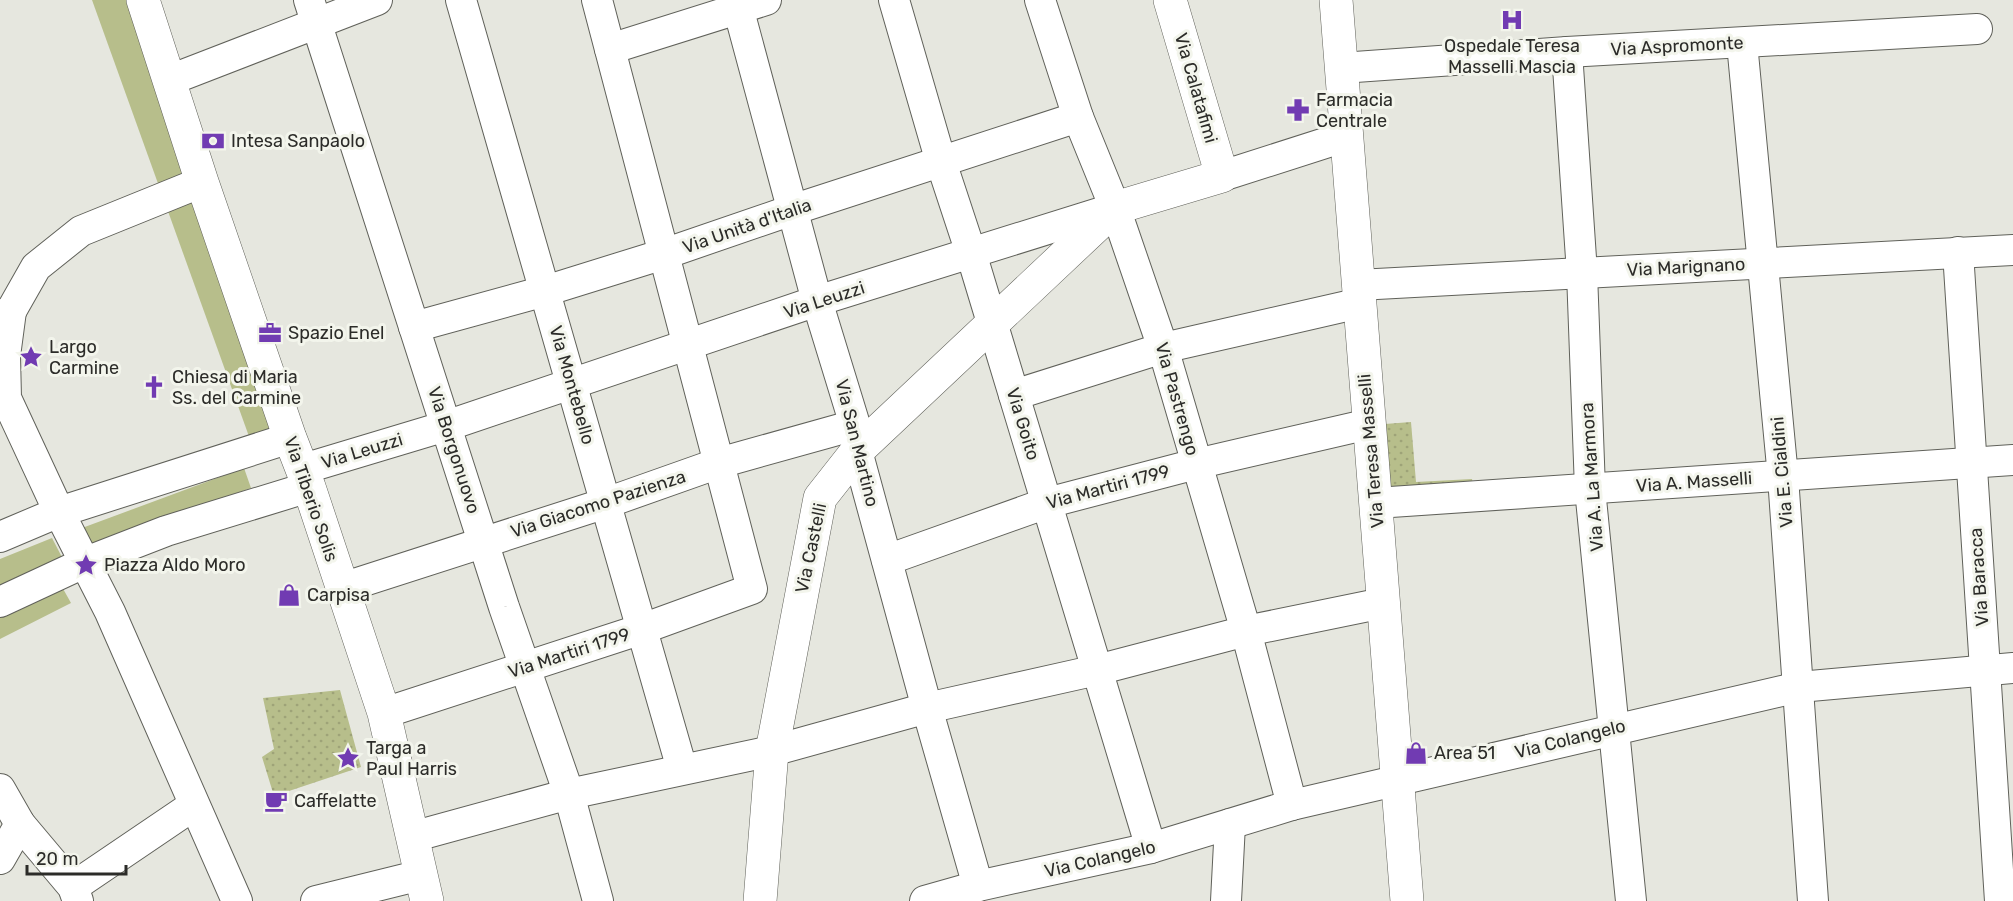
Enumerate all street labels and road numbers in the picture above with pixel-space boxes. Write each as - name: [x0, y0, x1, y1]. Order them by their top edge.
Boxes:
- street label: Via Calatafimi: [1170, 30, 1222, 146]
- street label: Via Aspromonte: [1610, 32, 1744, 60]
- street label: Via Unità d'Italia: [680, 194, 814, 258]
- street label: Via Marignano: [1626, 253, 1746, 281]
- street label: Via Leuzzi: [781, 277, 867, 323]
- street label: Via Montebello: [544, 323, 600, 447]
- street label: Via Pastrengo: [1150, 340, 1204, 458]
- street label: Via Teresa Masselli: [1353, 373, 1389, 529]
- street label: Via San Martino: [831, 377, 883, 509]
- street label: Via Borgonuovo: [423, 384, 485, 516]
- street label: Via Goito: [1002, 385, 1044, 463]
- street label: Via A. La Marmora: [1576, 402, 1608, 552]
- street label: Via E. Cialdini: [1766, 416, 1798, 528]
- street label: Via Leuzzi: [319, 428, 405, 474]
- street label: Via Tiberio Solis: [279, 434, 343, 564]
- street label: Via Martiri 1799: [1044, 460, 1172, 514]
- street label: Via Giacomo Pazienza: [508, 465, 688, 543]
- street label: Via A. Masselli: [1635, 467, 1753, 497]
- street label: Via Castelli: [791, 501, 831, 595]
- street label: Via Baracca: [1965, 527, 1993, 627]
- street label: Via Martiri 1799: [505, 623, 633, 683]
- street label: Via Colangelo: [1512, 715, 1628, 763]
- street label: Via Colangelo: [1042, 836, 1158, 882]

